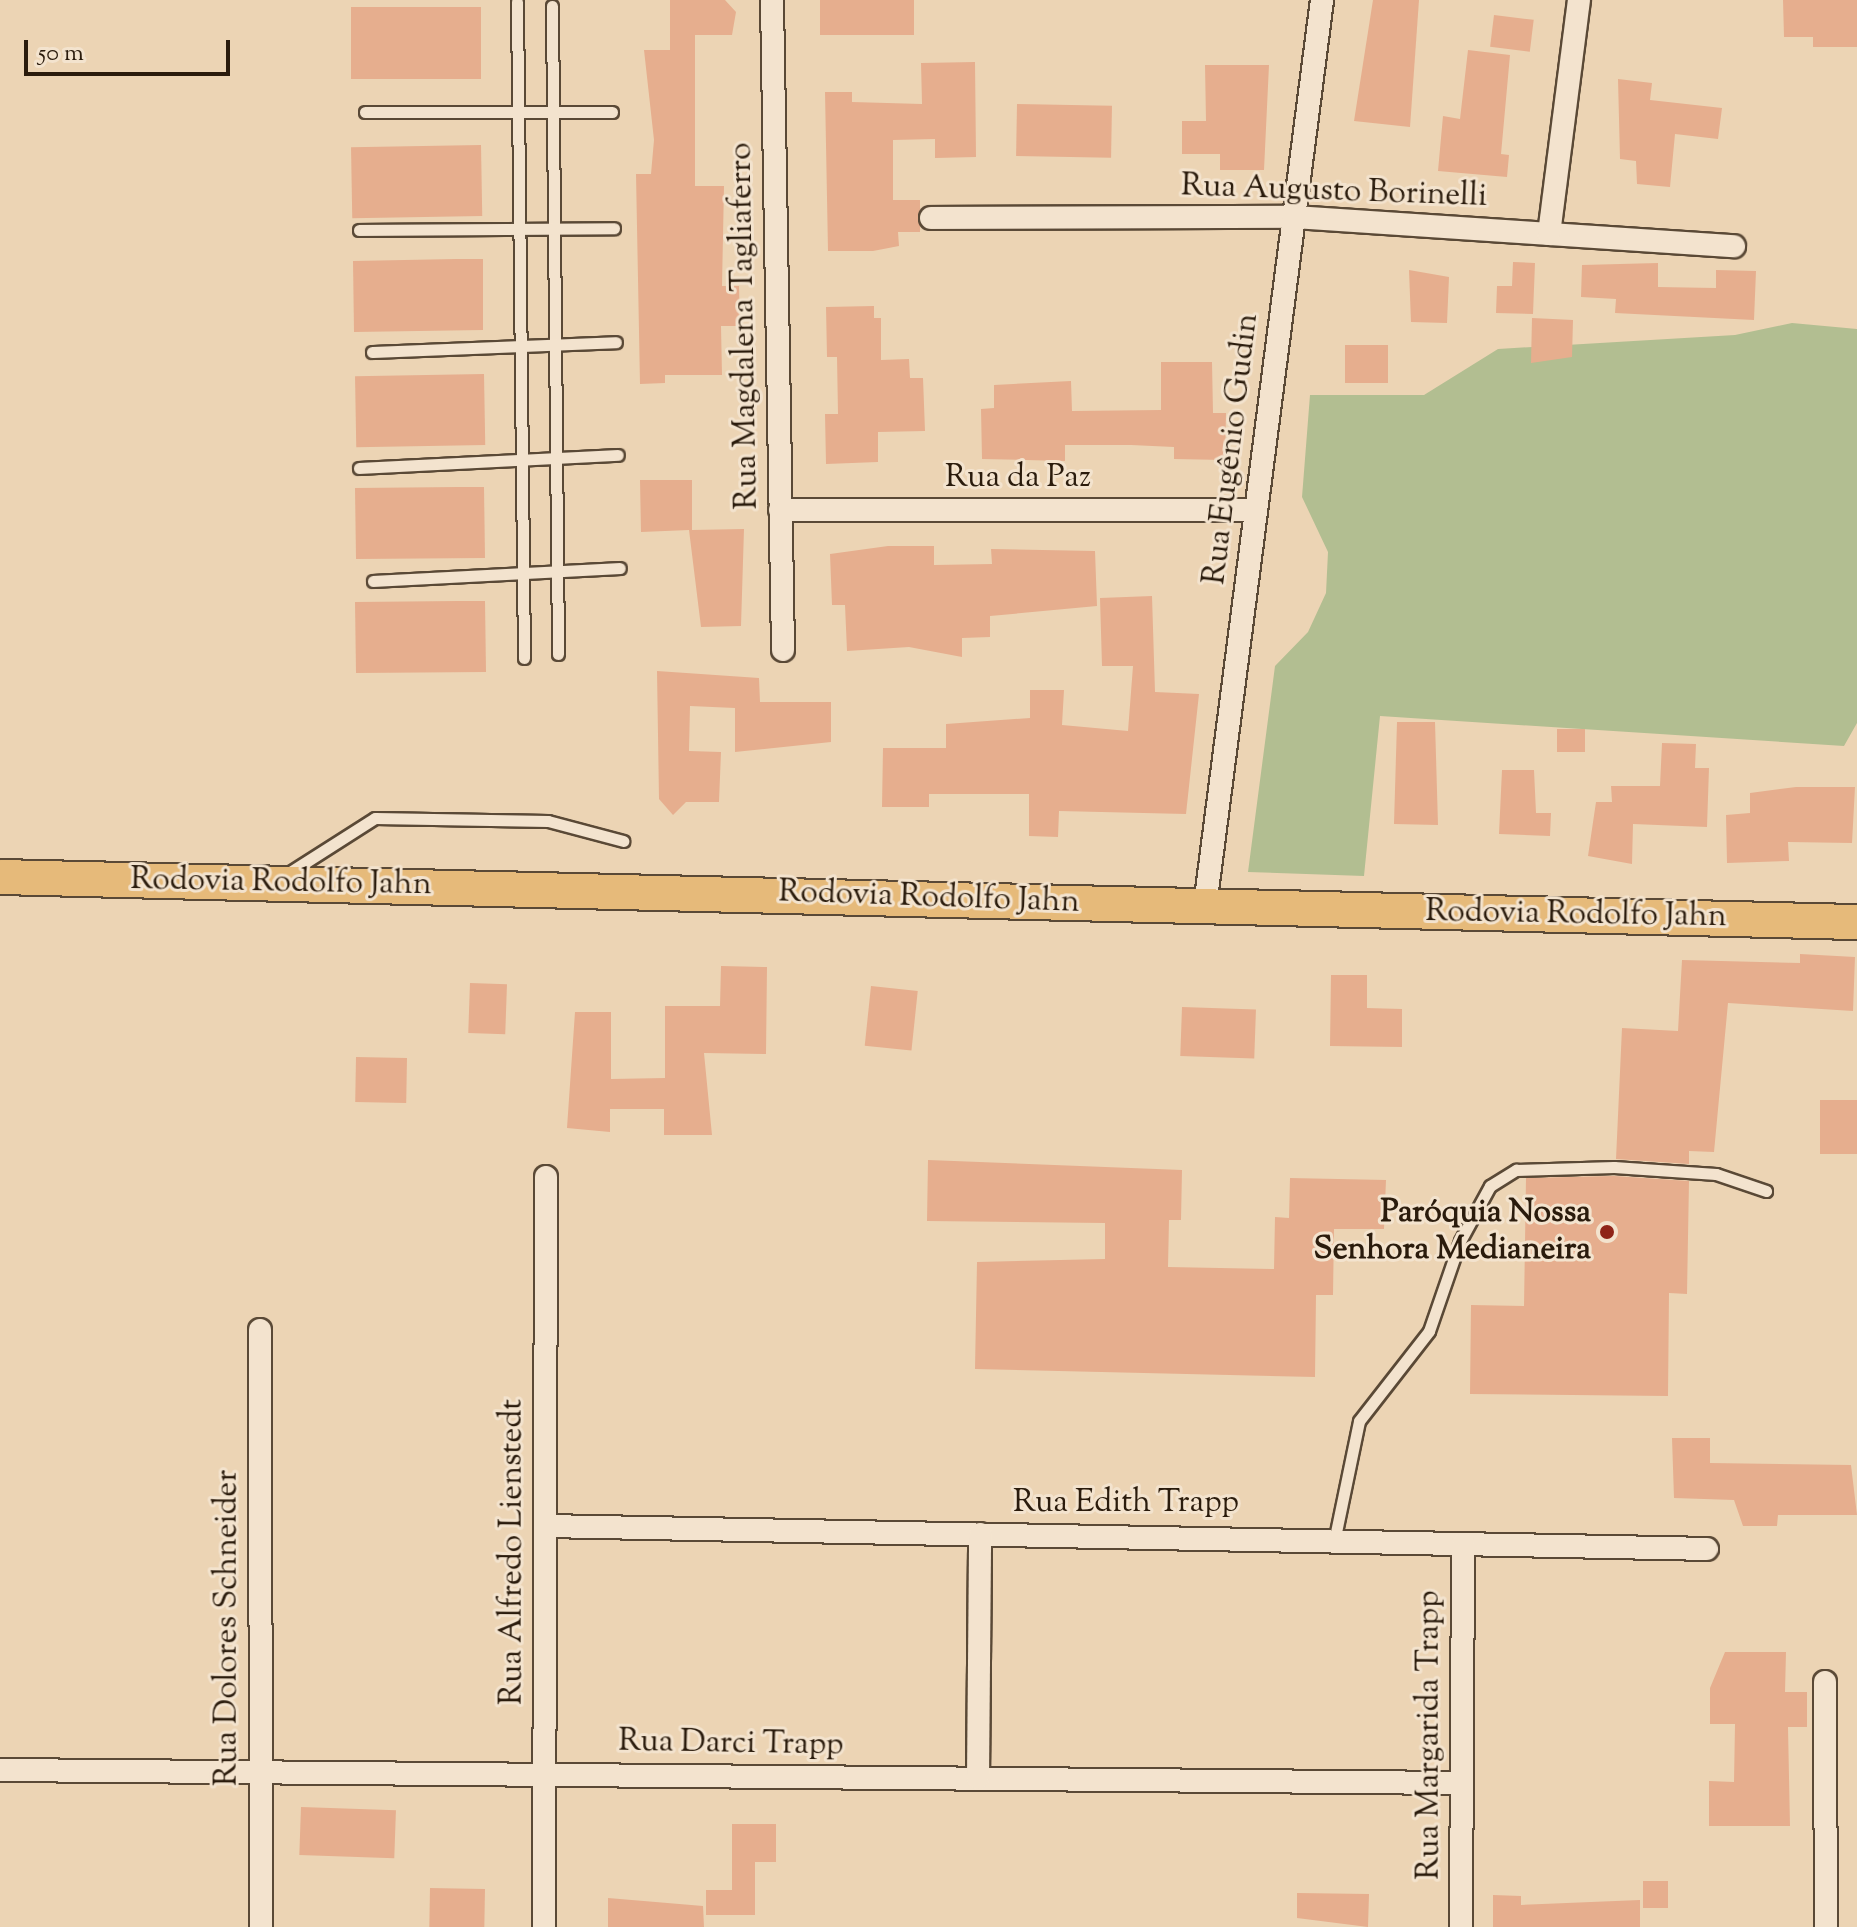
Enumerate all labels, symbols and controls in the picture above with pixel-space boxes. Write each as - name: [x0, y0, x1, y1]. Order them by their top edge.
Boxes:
- scale bar: [28, 24, 234, 74]
- text: 50 m: [38, 37, 84, 71]
- street label: Rua Magdalena Tagliaferro: [723, 142, 767, 510]
- street label: Rua Augusto Borinelli: [1180, 167, 1488, 217]
- street label: Rua Eugênio Gudin: [1196, 311, 1268, 587]
- street label: Rua da Paz: [945, 459, 1091, 497]
- street label: Rodovia Rodolfo Jahn: [130, 861, 432, 905]
- street label: Rodovia Rodolfo Jahn: [778, 874, 1080, 922]
- street label: Rodovia Rodolfo Jahn: [1425, 893, 1727, 937]
- place label: Paróquia Nossa Senhora Medianeira: [1314, 1195, 1591, 1270]
- marker: Paróquia Nossa Senhora Medianeira: [1598, 1223, 1616, 1241]
- street label: Rua Alfredo Lienstedt: [494, 1399, 532, 1705]
- street label: Rua Dolores Schneider: [209, 1470, 247, 1786]
- street label: Rua Edith Trapp: [1013, 1484, 1239, 1522]
- street label: Rua Margarida Trapp: [1411, 1590, 1449, 1880]
- street label: Rua Darci Trapp: [618, 1723, 844, 1765]

